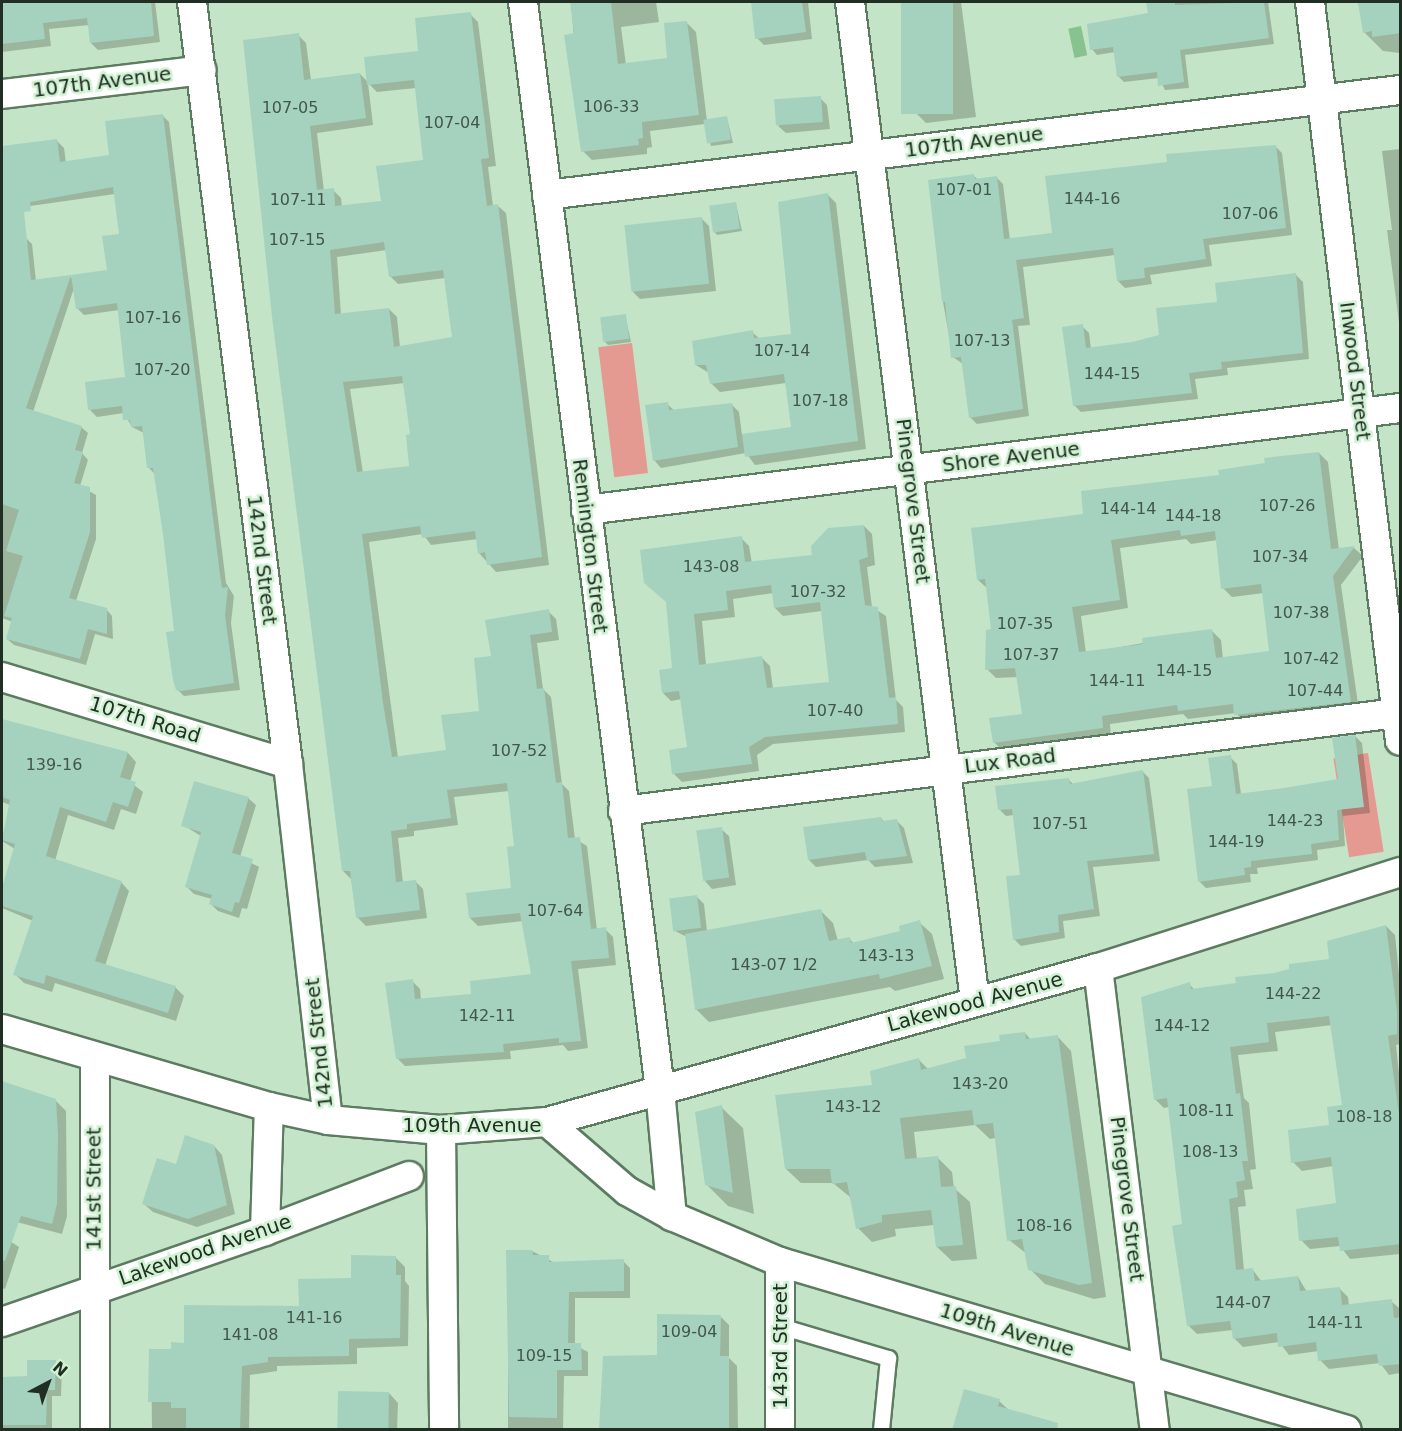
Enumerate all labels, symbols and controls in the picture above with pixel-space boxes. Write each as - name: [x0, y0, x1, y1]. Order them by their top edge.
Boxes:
- street label: 107th Avenue: [31, 62, 173, 102]
- house number: 106-33: [583, 97, 639, 117]
- house number: 107-05: [262, 98, 318, 118]
- house number: 107-04: [424, 113, 480, 133]
- street label: 107th Avenue: [903, 122, 1045, 162]
- house number: 107-01: [936, 180, 992, 200]
- house number: 144-16: [1064, 189, 1120, 209]
- house number: 107-11: [270, 190, 326, 210]
- house number: 107-06: [1222, 204, 1278, 224]
- house number: 107-15: [269, 230, 325, 250]
- street label: Inwood Street: [1335, 300, 1375, 442]
- house number: 107-16: [125, 308, 181, 328]
- house number: 107-13: [954, 331, 1010, 351]
- house number: 107-14: [754, 341, 810, 361]
- house number: 107-20: [134, 360, 190, 380]
- house number: 144-15: [1084, 364, 1140, 384]
- house number: 107-18: [792, 391, 848, 411]
- street label: Pinegrove Street: [891, 417, 935, 585]
- street label: Shore Avenue: [941, 437, 1081, 477]
- street label: Remington Street: [567, 457, 613, 635]
- street label: 142nd Street: [242, 494, 282, 626]
- house number: 107-26: [1259, 496, 1315, 516]
- house number: 144-14: [1100, 499, 1156, 519]
- house number: 144-18: [1165, 506, 1221, 526]
- house number: 107-34: [1252, 547, 1308, 567]
- house number: 143-08: [683, 557, 739, 577]
- house number: 107-32: [790, 582, 846, 602]
- house number: 107-38: [1273, 603, 1329, 623]
- house number: 107-35: [997, 614, 1053, 634]
- house number: 107-37: [1003, 645, 1059, 665]
- house number: 107-42: [1283, 649, 1339, 669]
- house number: 144-15: [1156, 661, 1212, 681]
- house number: 144-11: [1089, 671, 1145, 691]
- house number: 107-44: [1287, 681, 1343, 701]
- street label: 107th Road: [86, 692, 204, 748]
- house number: 107-40: [807, 701, 863, 721]
- house number: 107-52: [491, 741, 547, 761]
- street label: Lux Road: [963, 743, 1057, 779]
- house number: 139-16: [26, 755, 82, 775]
- house number: 144-23: [1267, 811, 1323, 831]
- house number: 107-51: [1032, 814, 1088, 834]
- house number: 144-19: [1208, 832, 1264, 852]
- house number: 107-64: [527, 901, 583, 921]
- house number: 143-13: [858, 946, 914, 966]
- house number: 143-07 1/2: [730, 955, 818, 975]
- street label: Lakewood Avenue: [885, 967, 1065, 1037]
- street label: 142nd Street: [300, 977, 338, 1109]
- house number: 144-22: [1265, 984, 1321, 1004]
- house number: 142-11: [459, 1006, 515, 1026]
- house number: 144-12: [1154, 1016, 1210, 1036]
- house number: 143-20: [952, 1074, 1008, 1094]
- house number: 143-12: [825, 1097, 881, 1117]
- house number: 108-11: [1178, 1101, 1234, 1121]
- house number: 108-18: [1336, 1107, 1392, 1127]
- street label: 109th Avenue: [402, 1113, 542, 1137]
- street label: Pinegrove Street: [1105, 1115, 1149, 1283]
- street label: 141st Street: [82, 1127, 106, 1251]
- house number: 108-13: [1182, 1142, 1238, 1162]
- street label: Lakewood Avenue: [116, 1209, 294, 1291]
- house number: 108-16: [1016, 1216, 1072, 1236]
- street label: 143rd Street: [768, 1283, 792, 1409]
- house number: 144-07: [1215, 1293, 1271, 1313]
- street label: 109th Avenue: [937, 1298, 1077, 1362]
- house number: 141-16: [286, 1308, 342, 1328]
- house number: 144-11: [1307, 1313, 1363, 1333]
- house number: 109-04: [661, 1322, 717, 1342]
- house number: 141-08: [222, 1325, 278, 1345]
- house number: 109-15: [516, 1346, 572, 1366]
- north arrow: [18, 1353, 78, 1413]
- text: N: [49, 1357, 71, 1381]

